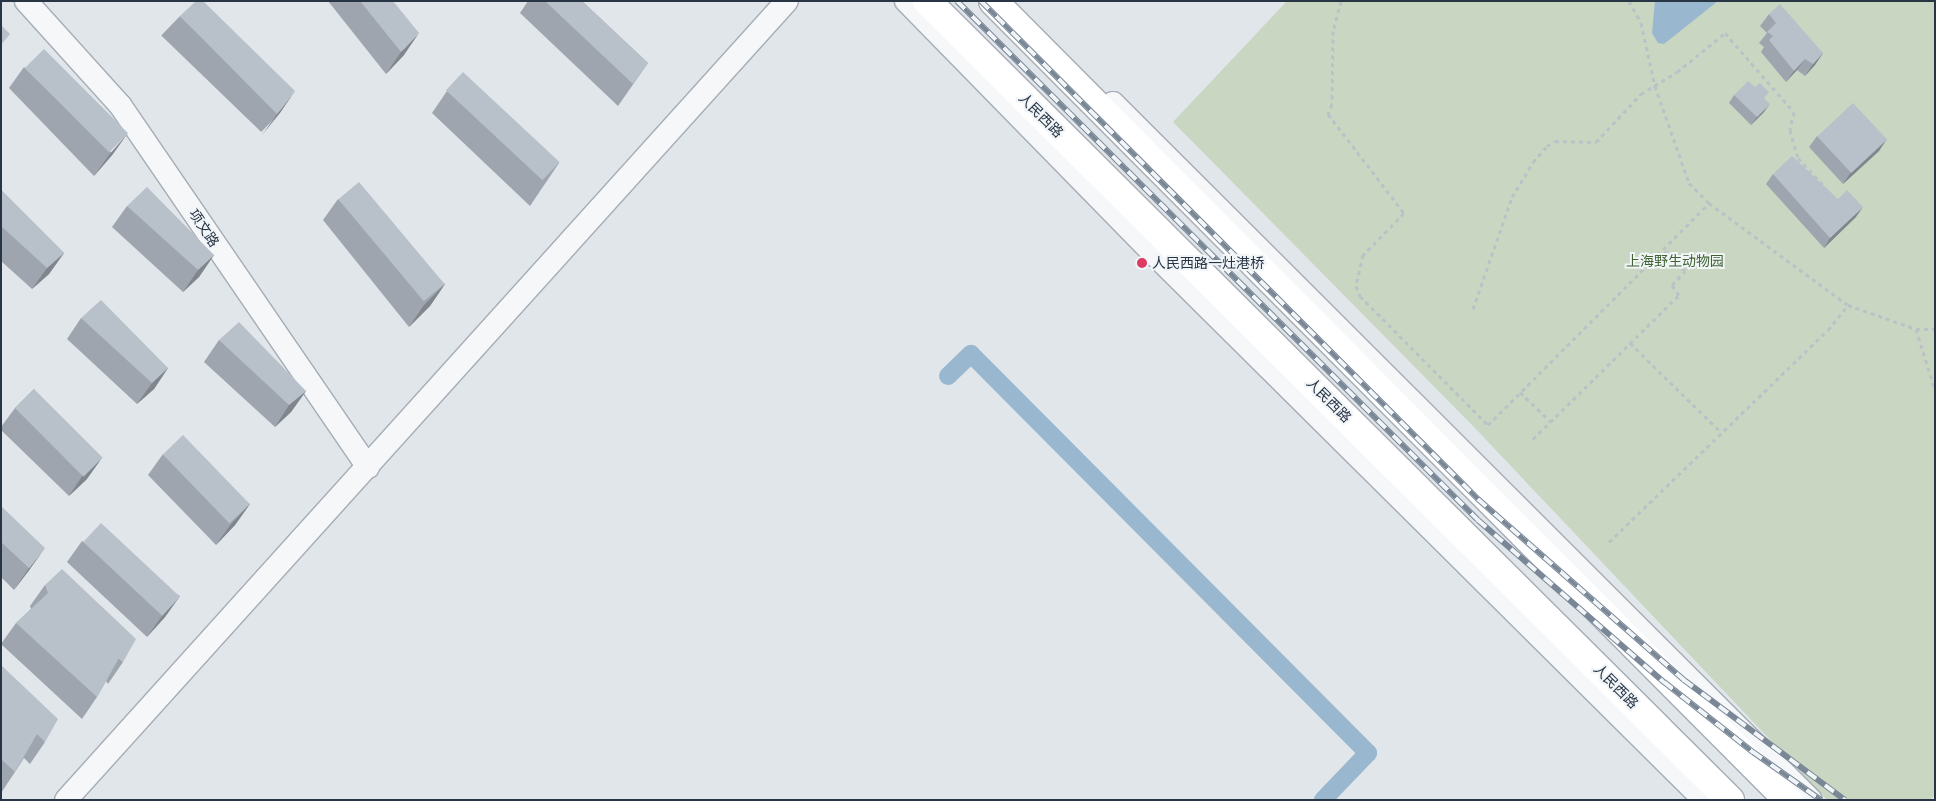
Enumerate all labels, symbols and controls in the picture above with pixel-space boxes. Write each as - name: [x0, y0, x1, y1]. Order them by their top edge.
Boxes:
- street label: 人民西路: [1015, 89, 1067, 141]
- street label: 项文路: [185, 206, 223, 250]
- park label: 上海野生动物园: [1626, 253, 1724, 269]
- place label: 人民西路一灶港桥: [1152, 255, 1264, 271]
- marker: 人民西路一灶港桥: [1136, 257, 1148, 269]
- street label: 人民西路: [1303, 374, 1355, 426]
- street label: 人民西路: [1590, 660, 1642, 712]

